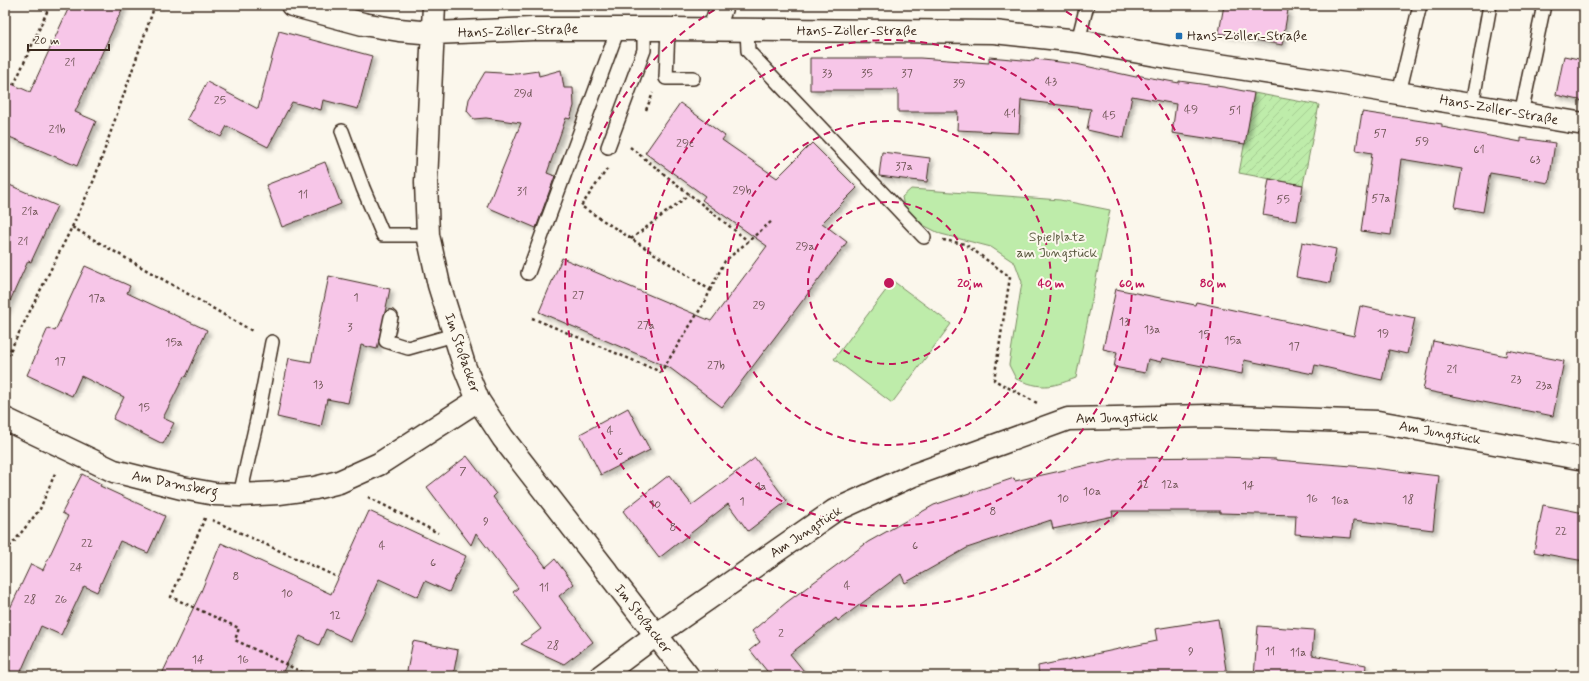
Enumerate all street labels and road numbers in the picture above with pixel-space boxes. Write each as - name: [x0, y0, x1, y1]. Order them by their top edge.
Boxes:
- street label: Hans-Zöller-Straße: [458, 20, 579, 42]
- street label: Hans-Zöller-Straße: [797, 22, 917, 40]
- street label: Hans-Zöller-Straße: [1438, 91, 1560, 129]
- street label: Im Stoßacker: [440, 311, 484, 396]
- street label: Am Jungstück: [1075, 408, 1159, 428]
- street label: Am Jungstück: [1398, 417, 1482, 449]
- street label: Am Damsberg: [130, 467, 220, 503]
- street label: Am Jungstück: [766, 502, 846, 562]
- street label: Im Stoßacker: [610, 581, 676, 658]

